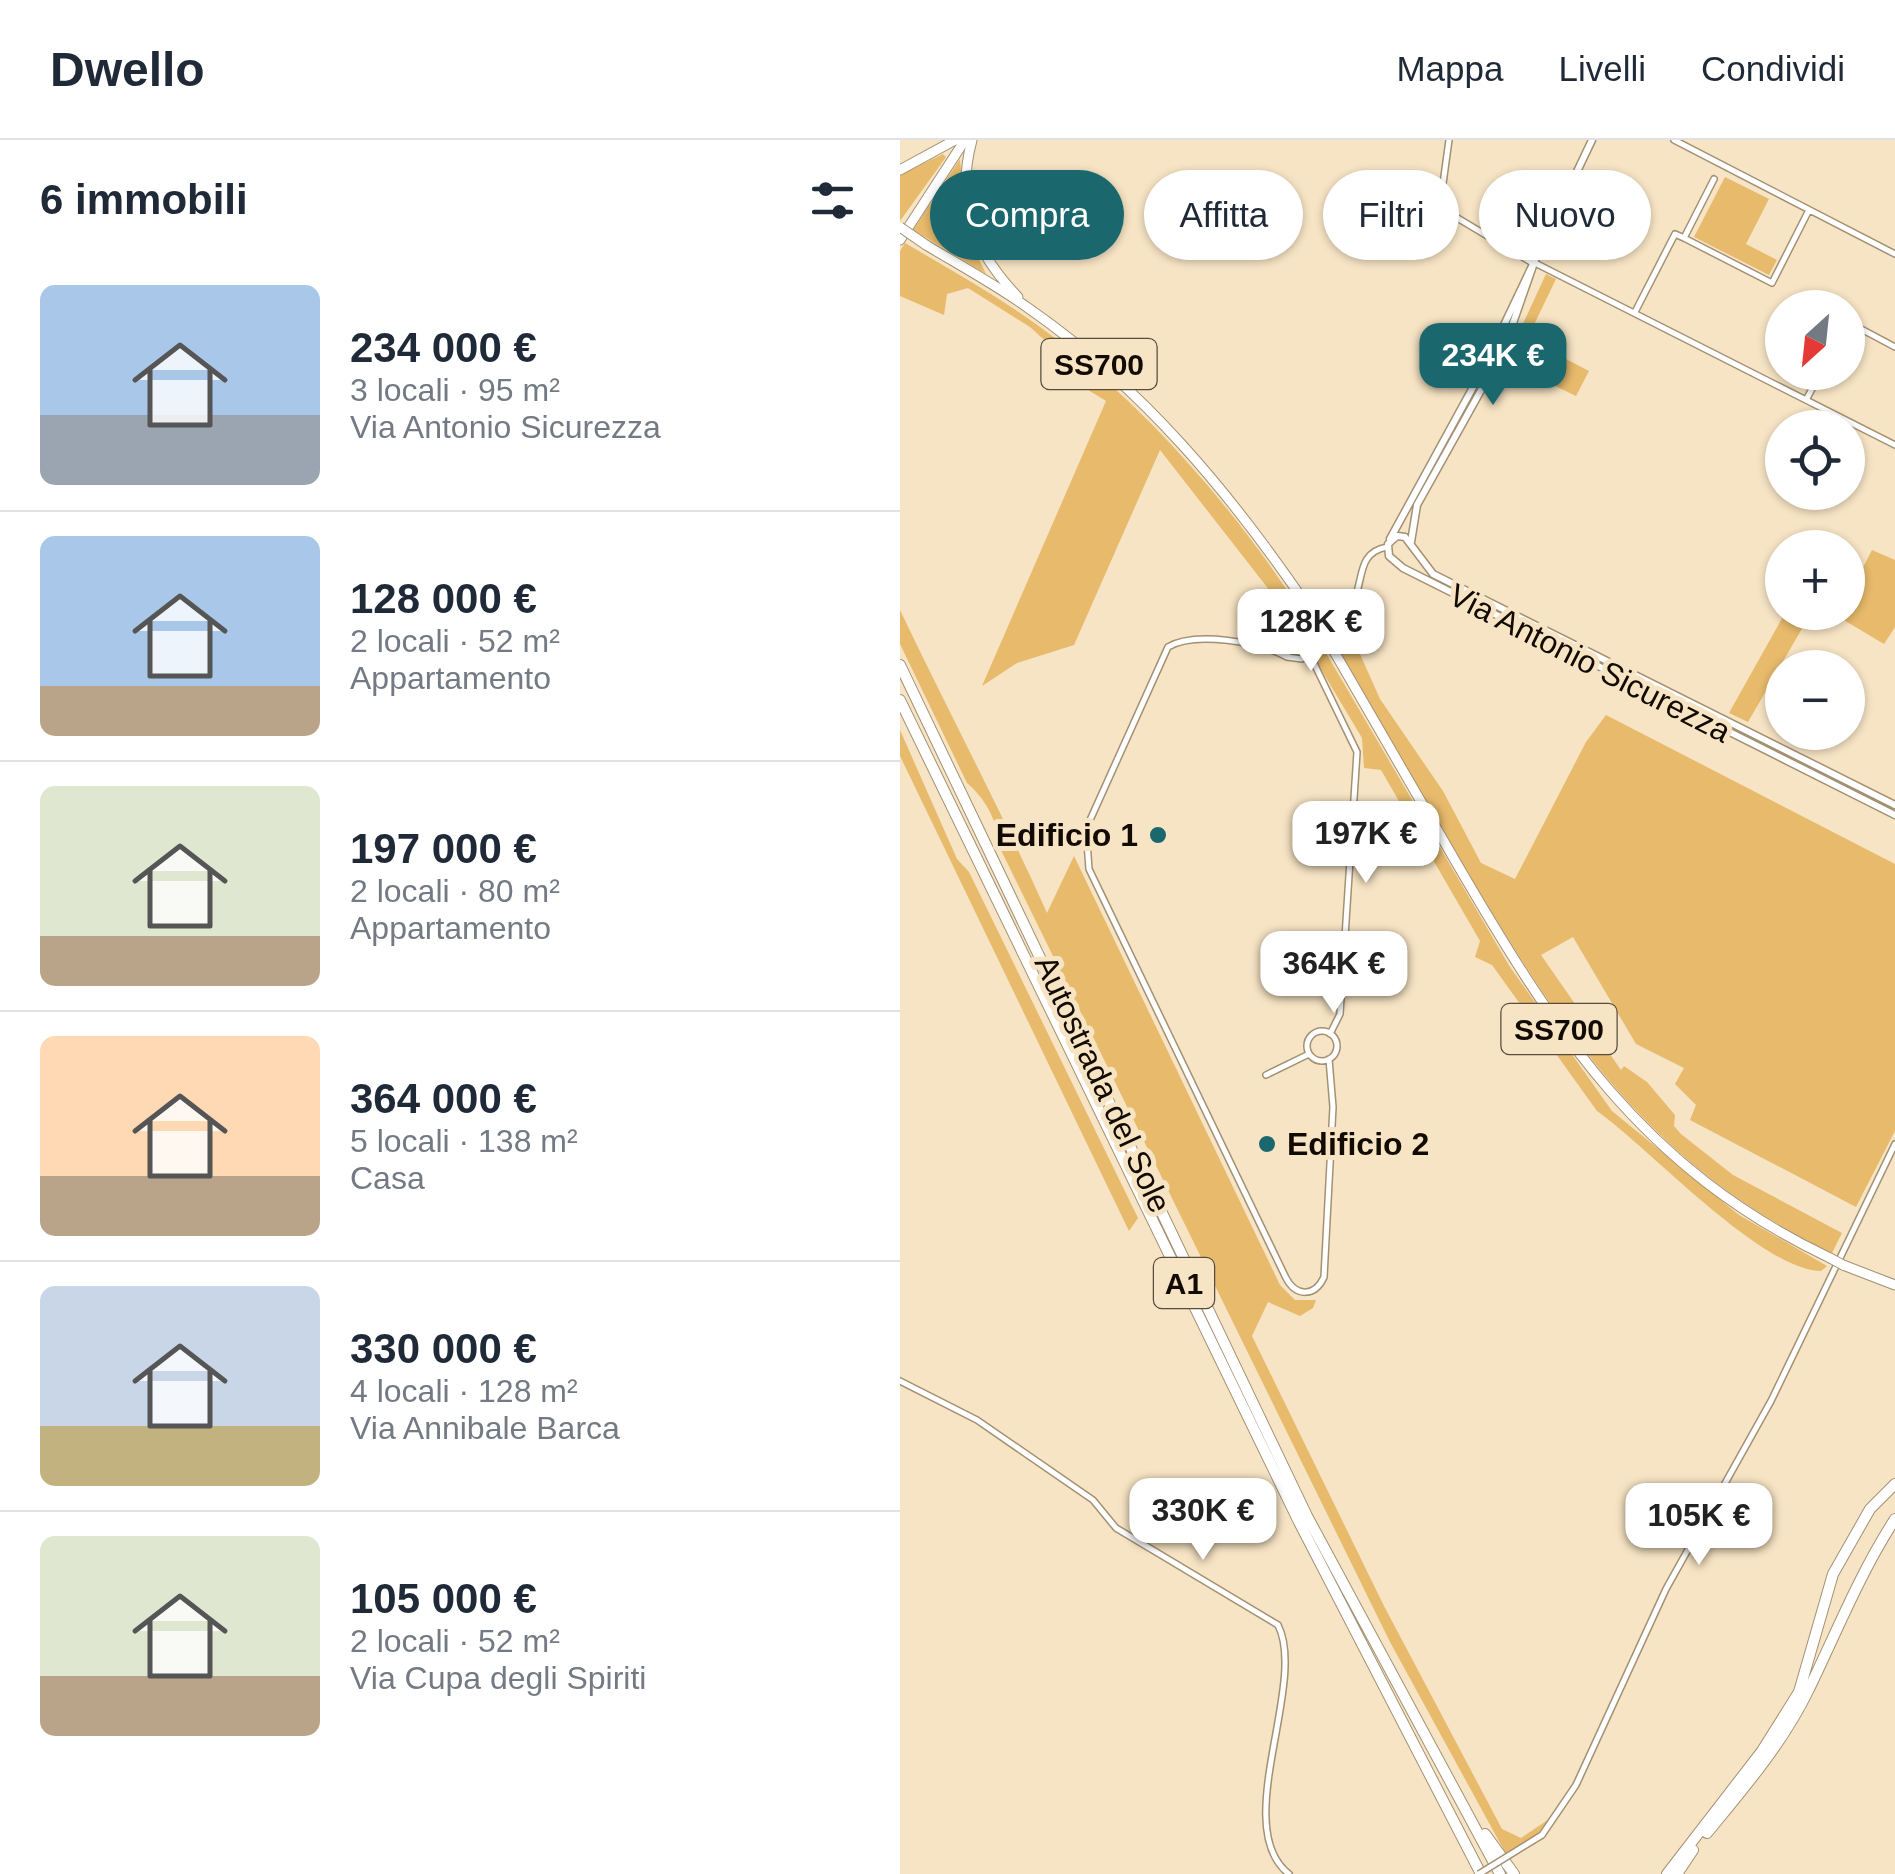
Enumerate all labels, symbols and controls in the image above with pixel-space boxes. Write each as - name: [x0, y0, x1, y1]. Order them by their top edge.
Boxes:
- text: Dwello: [50, 43, 205, 96]
- text: Mappa: [1396, 49, 1503, 88]
- text: Livelli: [1558, 49, 1646, 88]
- text: Condividi: [1701, 49, 1845, 88]
- chip: Compra: [930, 170, 1124, 260]
- chip: Affitta: [1144, 170, 1303, 260]
- chip: Filtri: [1323, 170, 1459, 260]
- chip: Nuovo: [1479, 170, 1651, 260]
- icon: filters: [805, 173, 860, 228]
- text: 6 immobili: [40, 176, 248, 223]
- north arrow: [1765, 290, 1865, 390]
- map controls: [1765, 290, 1865, 750]
- pin: 234K €: [1412, 323, 1574, 408]
- text: 234 000 €: [350, 324, 537, 371]
- icon: home: [120, 325, 240, 445]
- text: 234K €: [1441, 337, 1545, 373]
- road number: SS700: [1042, 339, 1156, 389]
- text: 3 locali · 95 m²: [350, 372, 560, 408]
- text: Via Antonio Sicurezza: [350, 409, 661, 445]
- button: locate: [1765, 410, 1865, 510]
- button: +: [1765, 530, 1865, 630]
- text: 128 000 €: [350, 575, 537, 622]
- icon: home: [120, 576, 240, 696]
- street label: Via Antonio Sicurezza: [1443, 576, 1737, 750]
- pin: 128K €: [1230, 589, 1392, 674]
- text: 128K €: [1259, 603, 1363, 639]
- text: 2 locali · 52 m²: [350, 623, 560, 659]
- button: −: [1765, 650, 1865, 750]
- text: Appartamento: [350, 660, 551, 696]
- pin: 197K €: [1285, 801, 1447, 886]
- text: 197K €: [1314, 815, 1418, 851]
- place label: Edificio 1: [996, 817, 1138, 853]
- marker: Edificio 1: [1147, 824, 1169, 846]
- text: 197 000 €: [350, 825, 537, 872]
- icon: home: [120, 826, 240, 946]
- text: 2 locali · 80 m²: [350, 873, 560, 909]
- text: Appartamento: [350, 910, 551, 946]
- pin: 364K €: [1253, 931, 1415, 1016]
- text: 364K €: [1282, 945, 1386, 981]
- street label: Autostrada del Sole: [1028, 950, 1178, 1218]
- road number: SS700: [1502, 1004, 1616, 1054]
- text: 364 000 €: [350, 1075, 537, 1122]
- icon: home: [120, 1076, 240, 1196]
- text: 5 locali · 138 m²: [350, 1123, 578, 1159]
- place label: Edificio 2: [1287, 1126, 1429, 1162]
- marker: Edificio 2: [1256, 1133, 1278, 1155]
- text: Casa: [350, 1160, 425, 1196]
- road number: A1: [1154, 1258, 1214, 1308]
- text: 330 000 €: [350, 1325, 537, 1372]
- icon: home: [120, 1326, 240, 1446]
- text: 4 locali · 128 m²: [350, 1373, 578, 1409]
- text: Via Annibale Barca: [350, 1410, 620, 1446]
- pin: 330K €: [1122, 1478, 1284, 1563]
- pin: 105K €: [1618, 1483, 1780, 1568]
- text: 330K €: [1151, 1492, 1255, 1528]
- text: 105K €: [1647, 1497, 1751, 1533]
- text: 105 000 €: [350, 1575, 537, 1622]
- icon: home: [120, 1576, 240, 1696]
- text: 2 locali · 52 m²: [350, 1623, 560, 1659]
- text: Via Cupa degli Spiriti: [350, 1660, 646, 1696]

